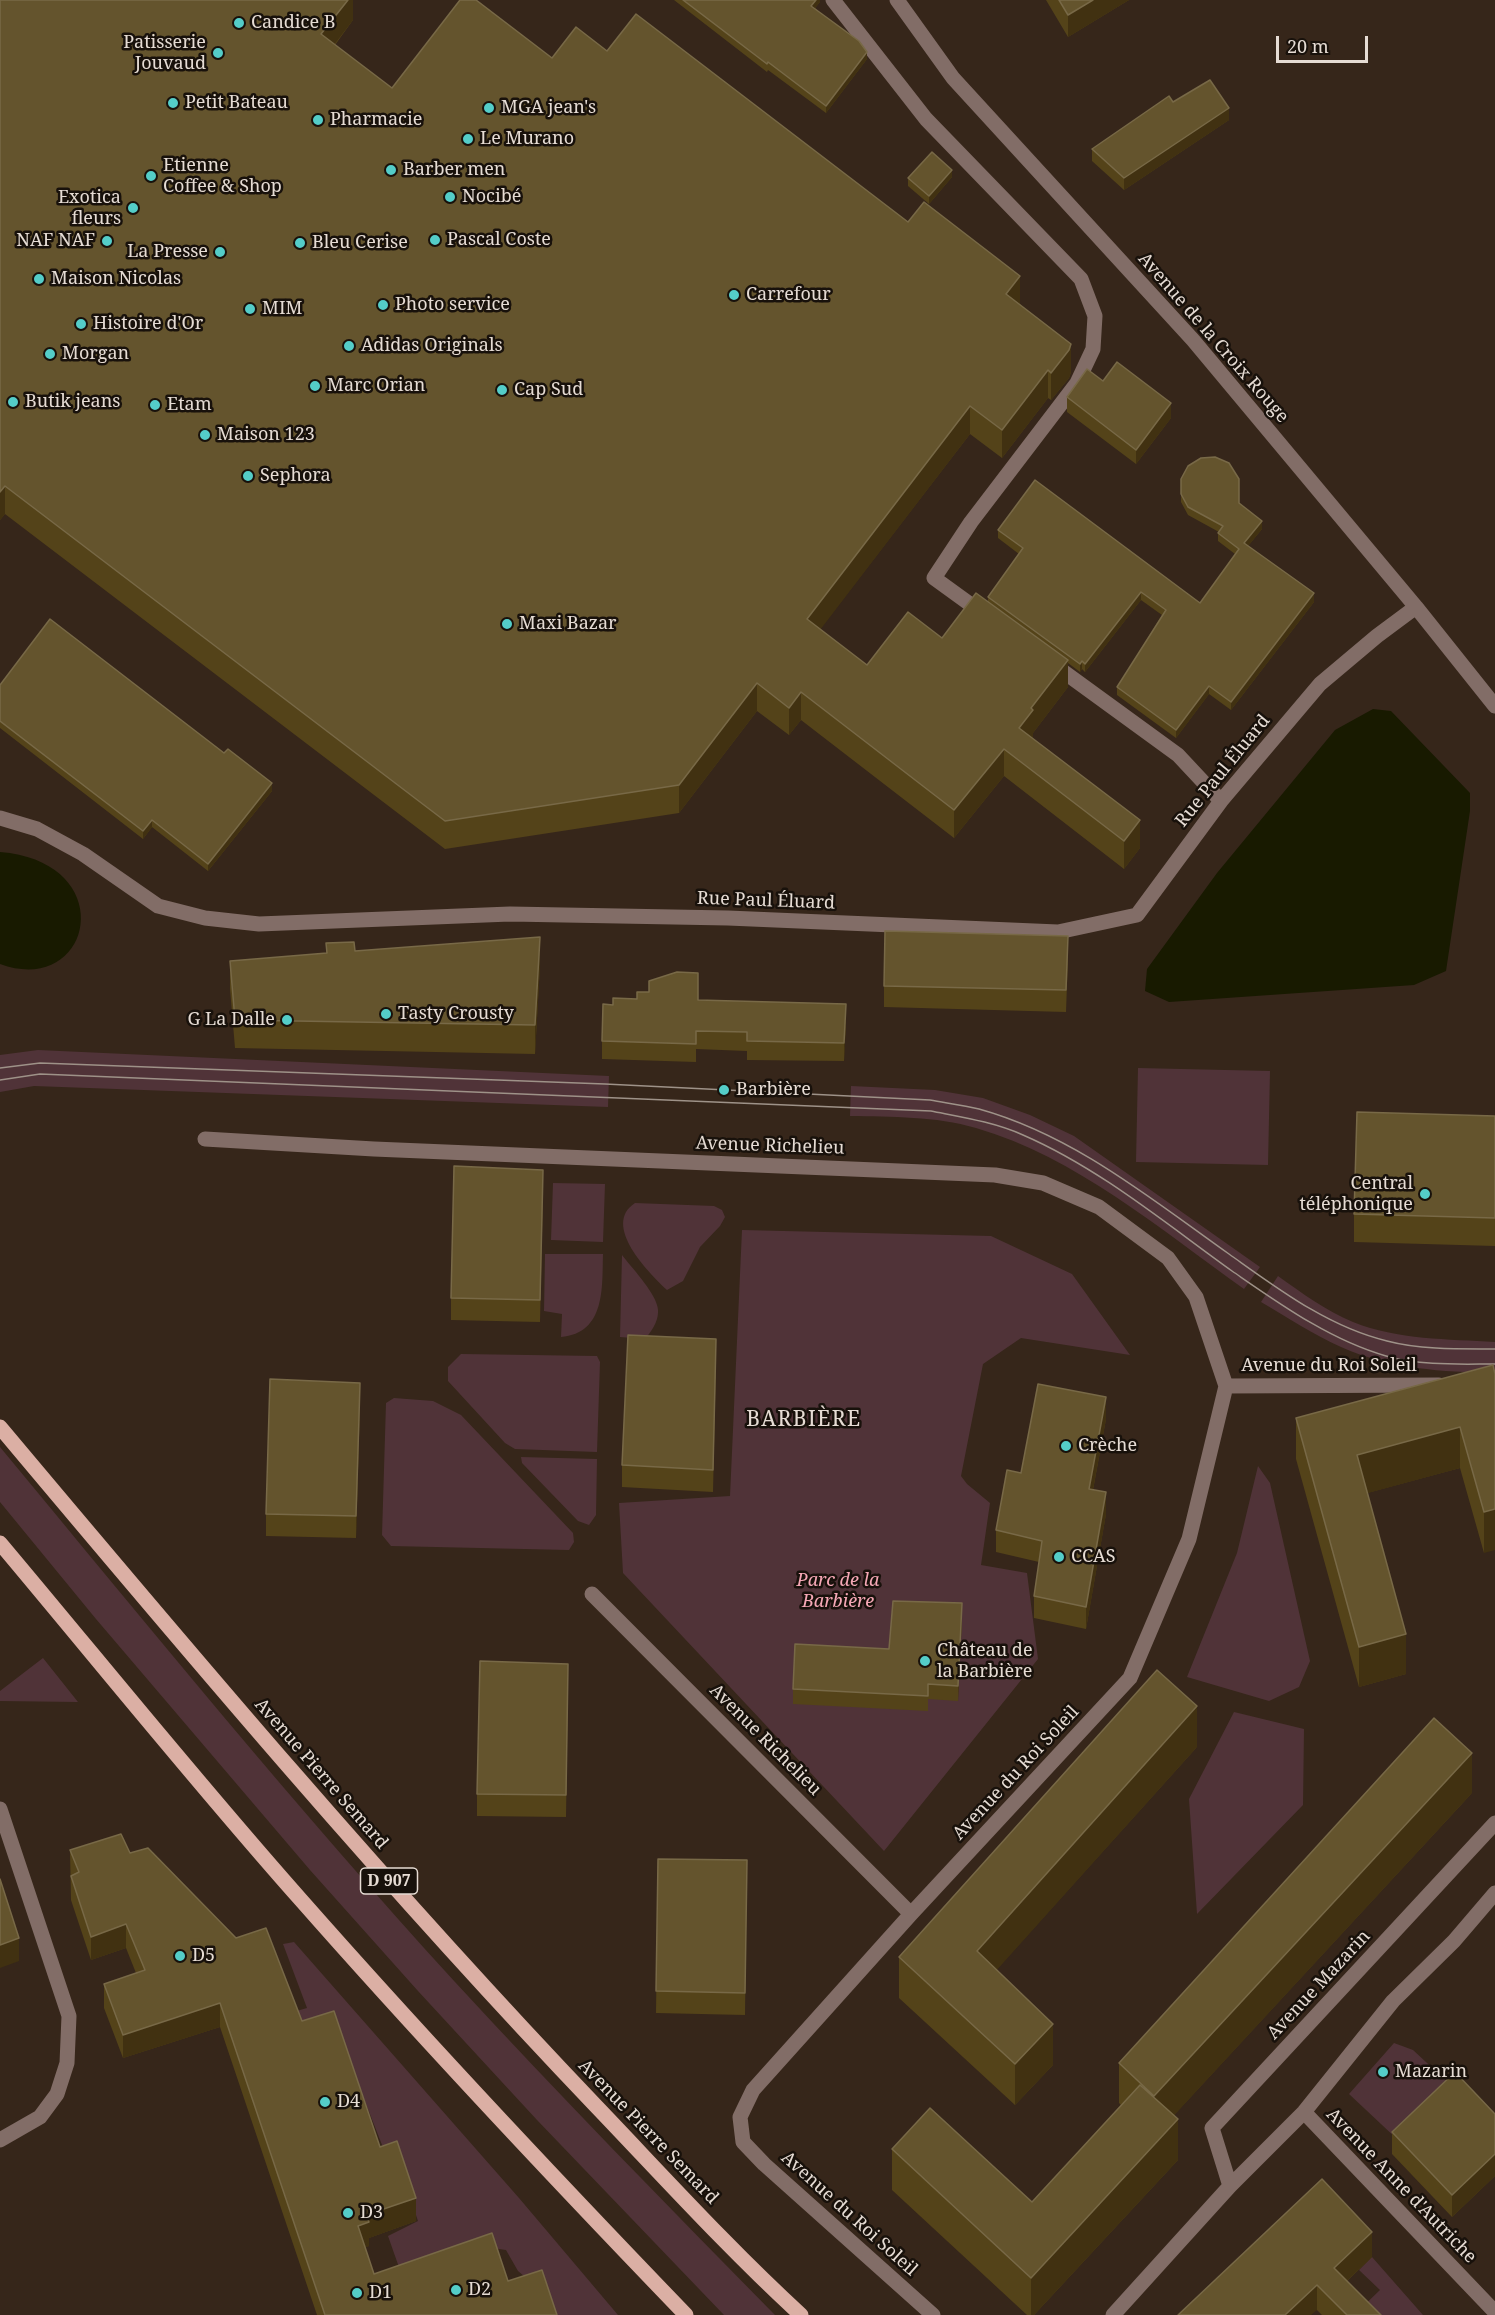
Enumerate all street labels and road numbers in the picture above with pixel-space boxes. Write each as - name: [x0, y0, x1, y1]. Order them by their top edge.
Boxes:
- street label: Avenue de la Croix Rouge: [1133, 248, 1293, 428]
- street label: Rue Paul Éluard: [1171, 711, 1275, 831]
- street label: Rue Paul Éluard: [697, 888, 835, 914]
- street label: Avenue Richelieu: [695, 1133, 845, 1159]
- street label: Avenue du Roi Soleil: [1241, 1355, 1417, 1377]
- street label: Avenue Richelieu: [705, 1680, 825, 1800]
- street label: Avenue Pierre Semard: [250, 1694, 392, 1854]
- street label: Avenue du Roi Soleil: [948, 1701, 1084, 1845]
- road number: D 907: [360, 1868, 418, 1894]
- street label: Avenue Mazarin: [1263, 1926, 1375, 2044]
- street label: Avenue Pierre Semard: [573, 2055, 723, 2209]
- street label: Avenue Anne d'Autriche: [1321, 2104, 1481, 2268]
- street label: Avenue du Roi Soleil: [777, 2147, 921, 2281]

